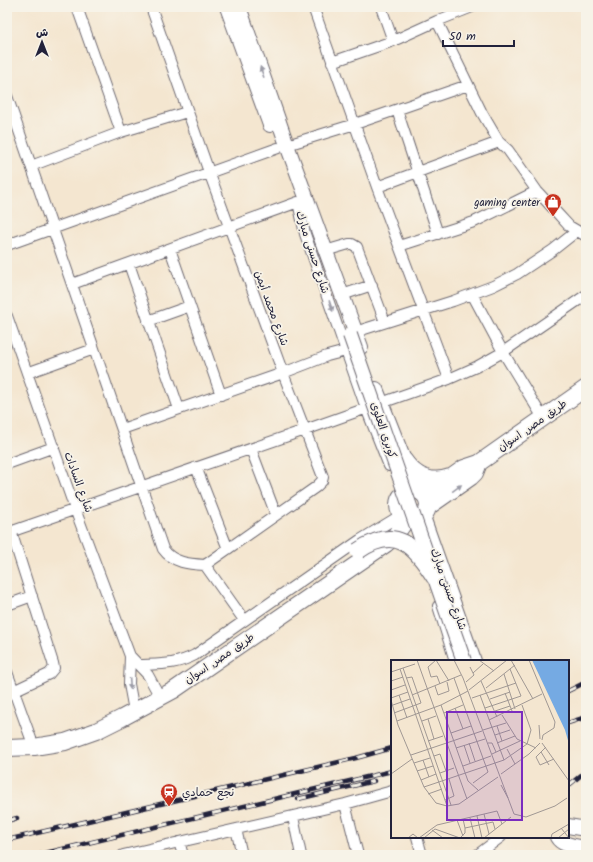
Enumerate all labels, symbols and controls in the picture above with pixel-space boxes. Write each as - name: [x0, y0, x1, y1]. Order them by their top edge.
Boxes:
- north arrow: [22, 22, 62, 62]
- scale bar: [443, 22, 514, 48]
- text: ش: [36, 24, 48, 42]
- text: 50 m: [449, 27, 476, 46]
- one-way arrow: [258, 66, 264, 78]
- shop icon: gaming center: [543, 192, 563, 217]
- place label: gaming center: [473, 194, 541, 212]
- street label: شارع حسنى مبارك: [290, 209, 334, 296]
- street label: شارع محمد أيمن: [249, 268, 293, 349]
- one-way arrow: [328, 300, 334, 312]
- street label: طريق مصر, اسوان: [494, 395, 571, 456]
- street label: كوبرى العلوى: [365, 400, 401, 461]
- street label: شارع السادات: [59, 449, 97, 515]
- one-way arrow: [451, 484, 462, 492]
- street label: شارع حسنى مبارك: [425, 546, 471, 633]
- street label: طريق مصر, اسوان: [181, 629, 258, 689]
- inset map: [391, 660, 569, 838]
- one-way arrow: [126, 678, 133, 690]
- station icon: نجع حمادي: [159, 782, 179, 807]
- place label: نجع حمادي: [182, 784, 234, 802]

